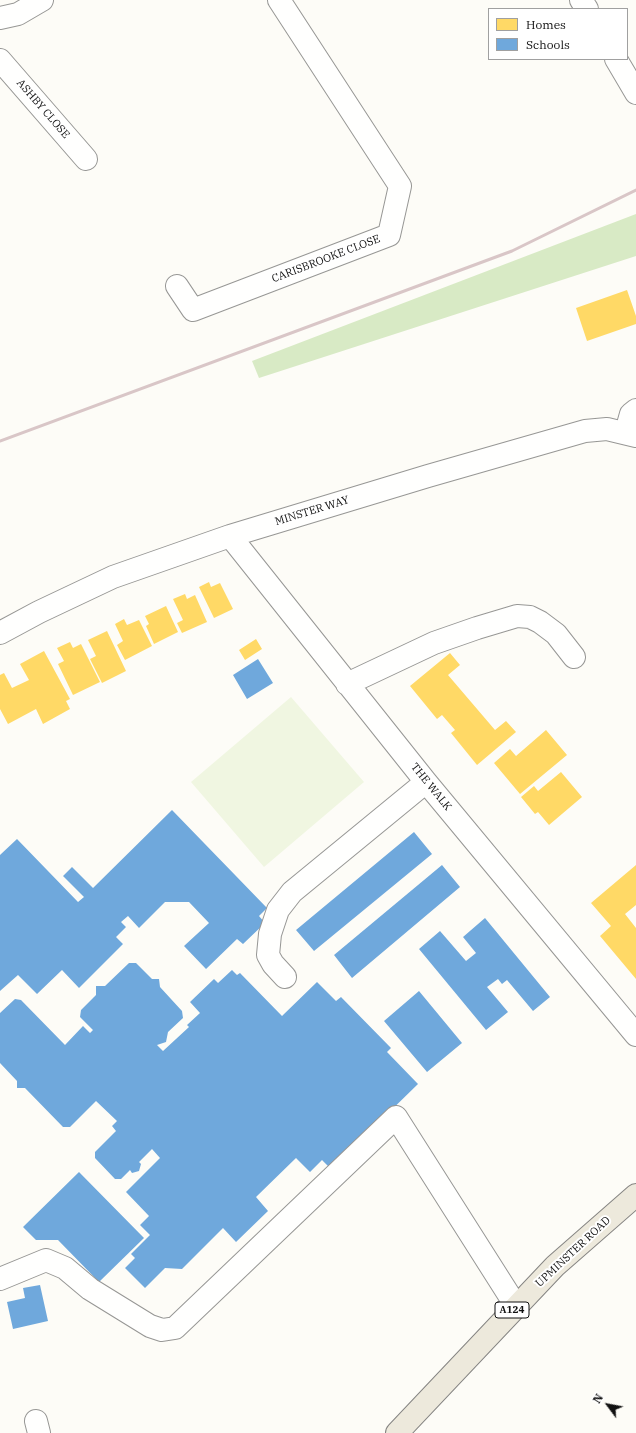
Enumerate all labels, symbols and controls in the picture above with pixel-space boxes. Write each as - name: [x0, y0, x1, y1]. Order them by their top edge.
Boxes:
- legend: [488, 8, 628, 60]
- text: Homes: [526, 17, 566, 32]
- text: Schools: [526, 37, 570, 52]
- street label: ASHBY CLOSE: [14, 77, 72, 141]
- street label: CARISBROOKE CLOSE: [270, 232, 382, 286]
- street label: MINSTER WAY: [273, 493, 351, 529]
- street label: THE WALK: [408, 760, 454, 814]
- street label: UPMINSTER ROAD: [533, 1214, 613, 1290]
- road number: A124: [495, 1302, 529, 1318]
- north arrow: [588, 1385, 628, 1425]
- text: N: [590, 1391, 606, 1406]

